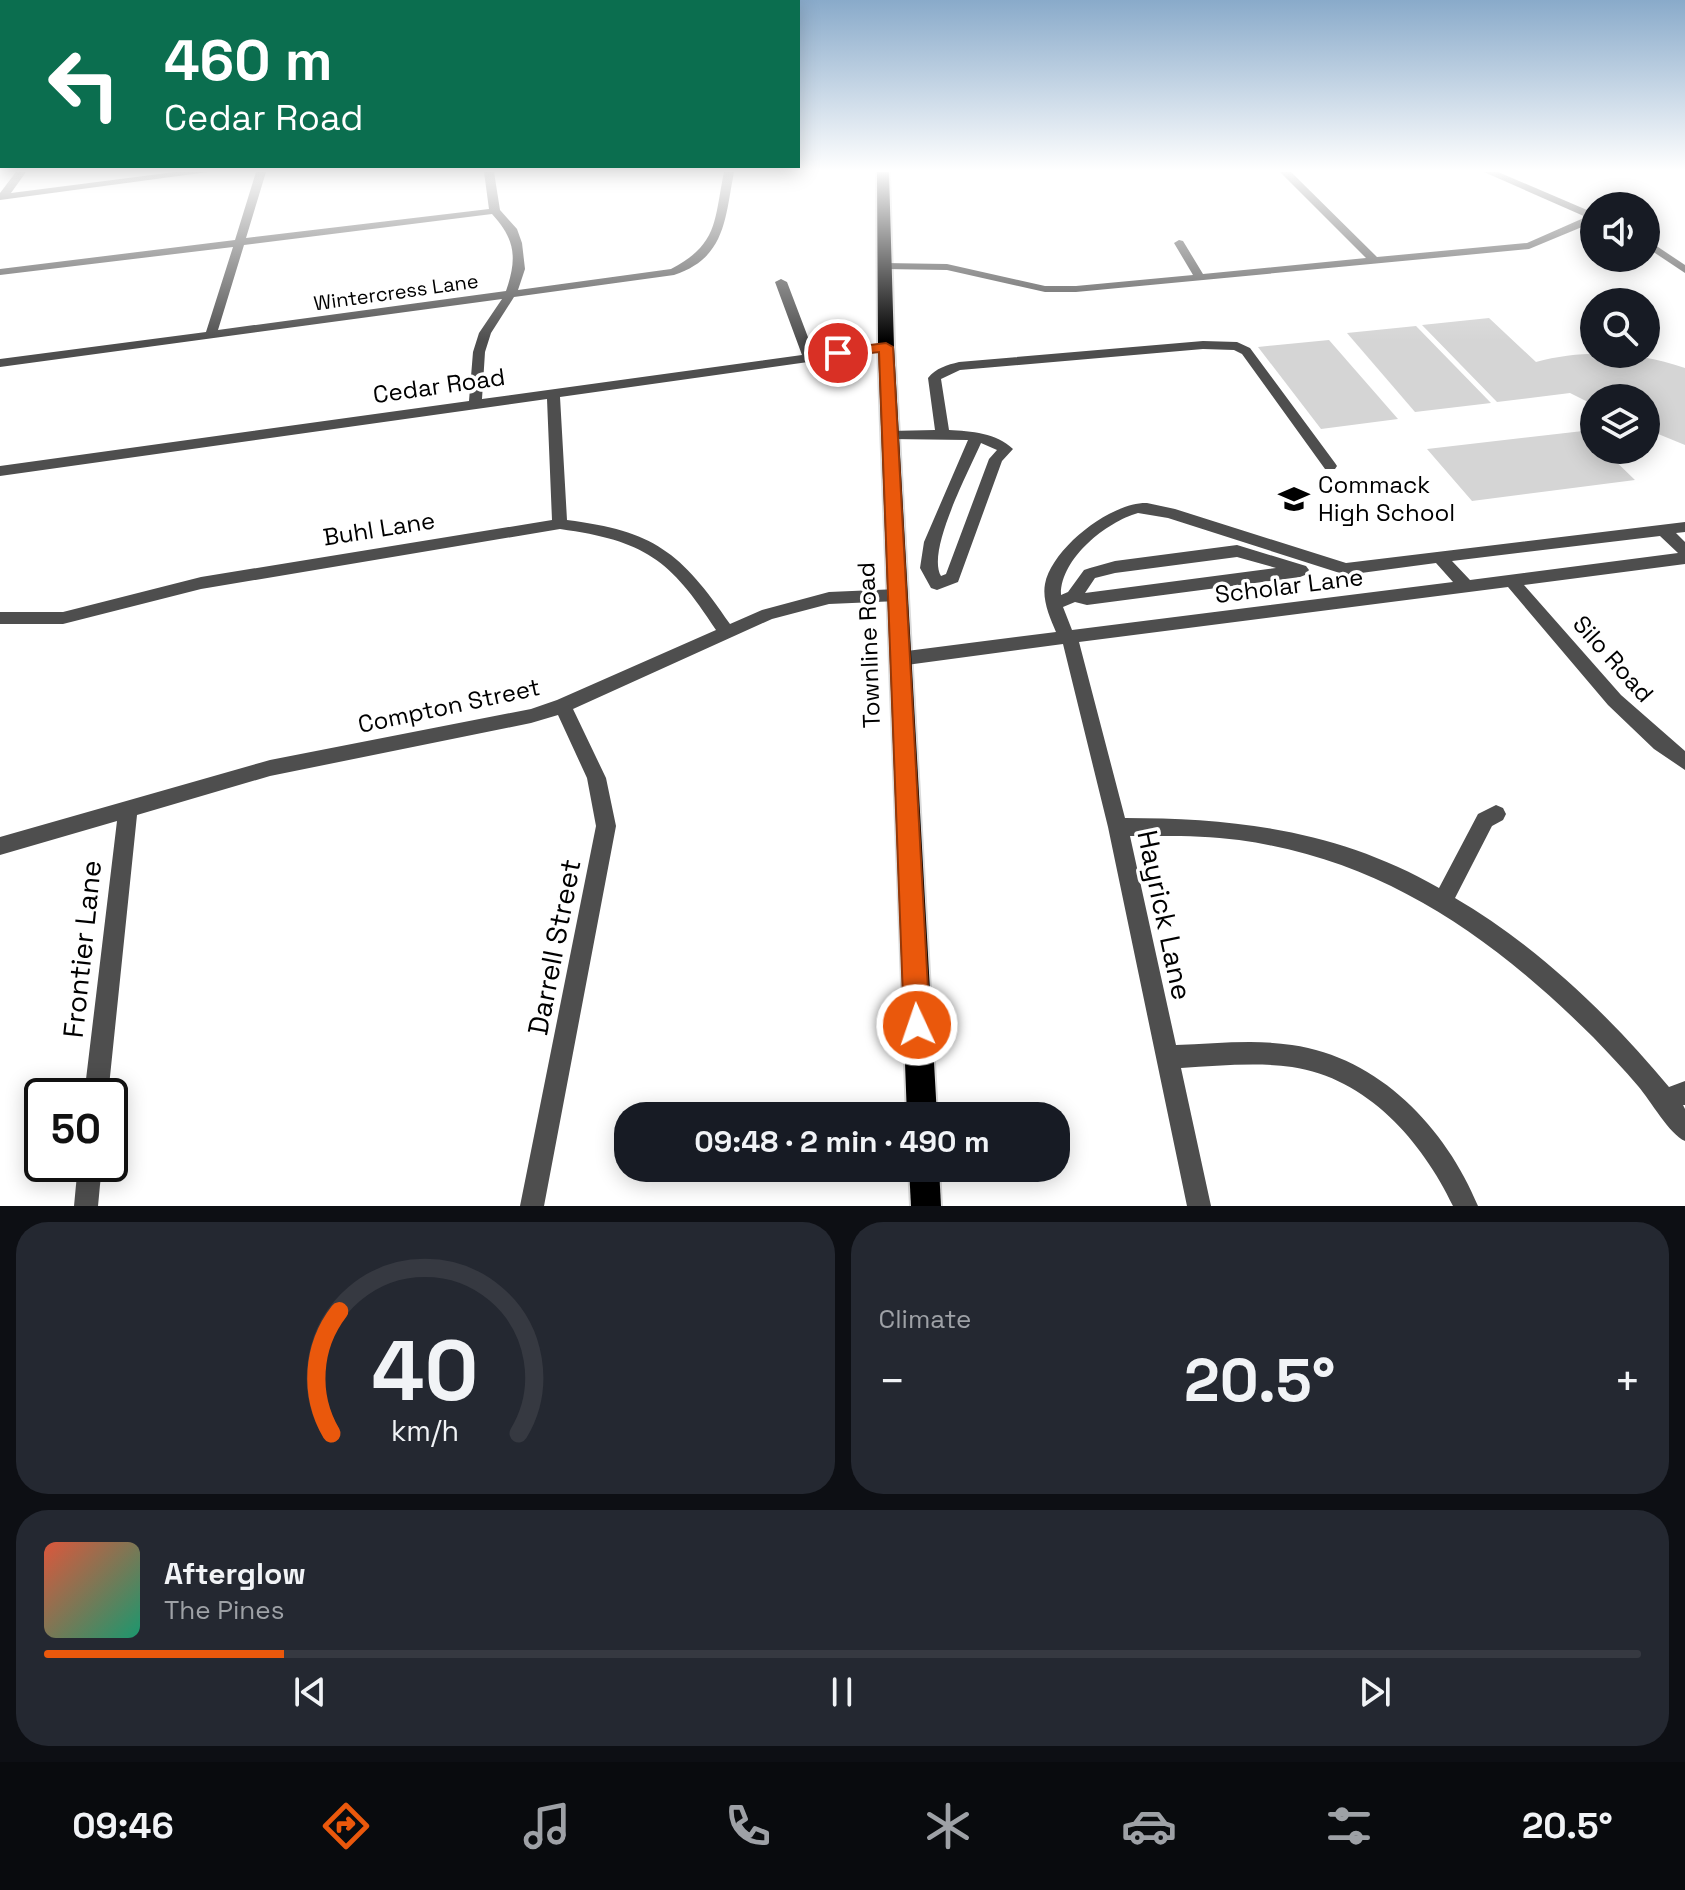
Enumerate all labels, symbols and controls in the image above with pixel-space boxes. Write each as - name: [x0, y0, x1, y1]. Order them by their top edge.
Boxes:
- text: 460 m: [164, 25, 333, 96]
- icon: left: [32, 32, 136, 136]
- text: Cedar Road: [164, 95, 364, 141]
- map controls: [1580, 192, 1660, 464]
- button: sound: [1580, 192, 1660, 272]
- street label: Wintercress Lane: [312, 268, 480, 316]
- button: search: [1580, 288, 1660, 368]
- pin: [804, 319, 872, 387]
- icon: arrive: [816, 331, 860, 375]
- street label: Cedar Road: [371, 361, 507, 410]
- button: layers: [1580, 384, 1660, 464]
- place label: Commack High School: [1318, 469, 1455, 528]
- school or university icon: Commack High School: [1277, 482, 1311, 516]
- street label: Buhl Lane: [321, 504, 437, 553]
- street label: Scholar Lane: [1213, 561, 1365, 610]
- street label: Townline Road: [850, 562, 887, 729]
- street label: Silo Road: [1566, 609, 1660, 709]
- street label: Compton Street: [355, 671, 543, 740]
- street label: Hayrick Lane: [1129, 827, 1201, 1003]
- street label: Darrell Street: [519, 856, 589, 1038]
- street label: Frontier Lane: [55, 858, 109, 1040]
- position arrow: [875, 983, 959, 1067]
- speed limit sign: 50: [24, 1078, 128, 1182]
- text: 09:48 · 2 min · 490 m: [694, 1122, 990, 1161]
- text: Climate: [879, 1302, 971, 1336]
- text: 40: [372, 1318, 479, 1424]
- text: 20.5°: [1184, 1342, 1335, 1419]
- text: −: [879, 1353, 906, 1409]
- text: +: [1614, 1353, 1641, 1409]
- text: km/h: [391, 1413, 459, 1449]
- text: Afterglow: [164, 1554, 306, 1593]
- text: The Pines: [164, 1593, 284, 1627]
- icon: previous: [288, 1670, 332, 1714]
- icon: pause: [820, 1670, 864, 1714]
- icon: next: [1353, 1670, 1397, 1714]
- icon: directions: [318, 1798, 374, 1854]
- icon: music: [519, 1798, 575, 1854]
- icon: phone: [720, 1798, 776, 1854]
- icon: climate: [920, 1798, 976, 1854]
- icon: car: [1121, 1798, 1177, 1854]
- icon: filters: [1321, 1798, 1377, 1854]
- text: 09:46: [72, 1803, 174, 1849]
- text: 20.5°: [1522, 1803, 1613, 1849]

